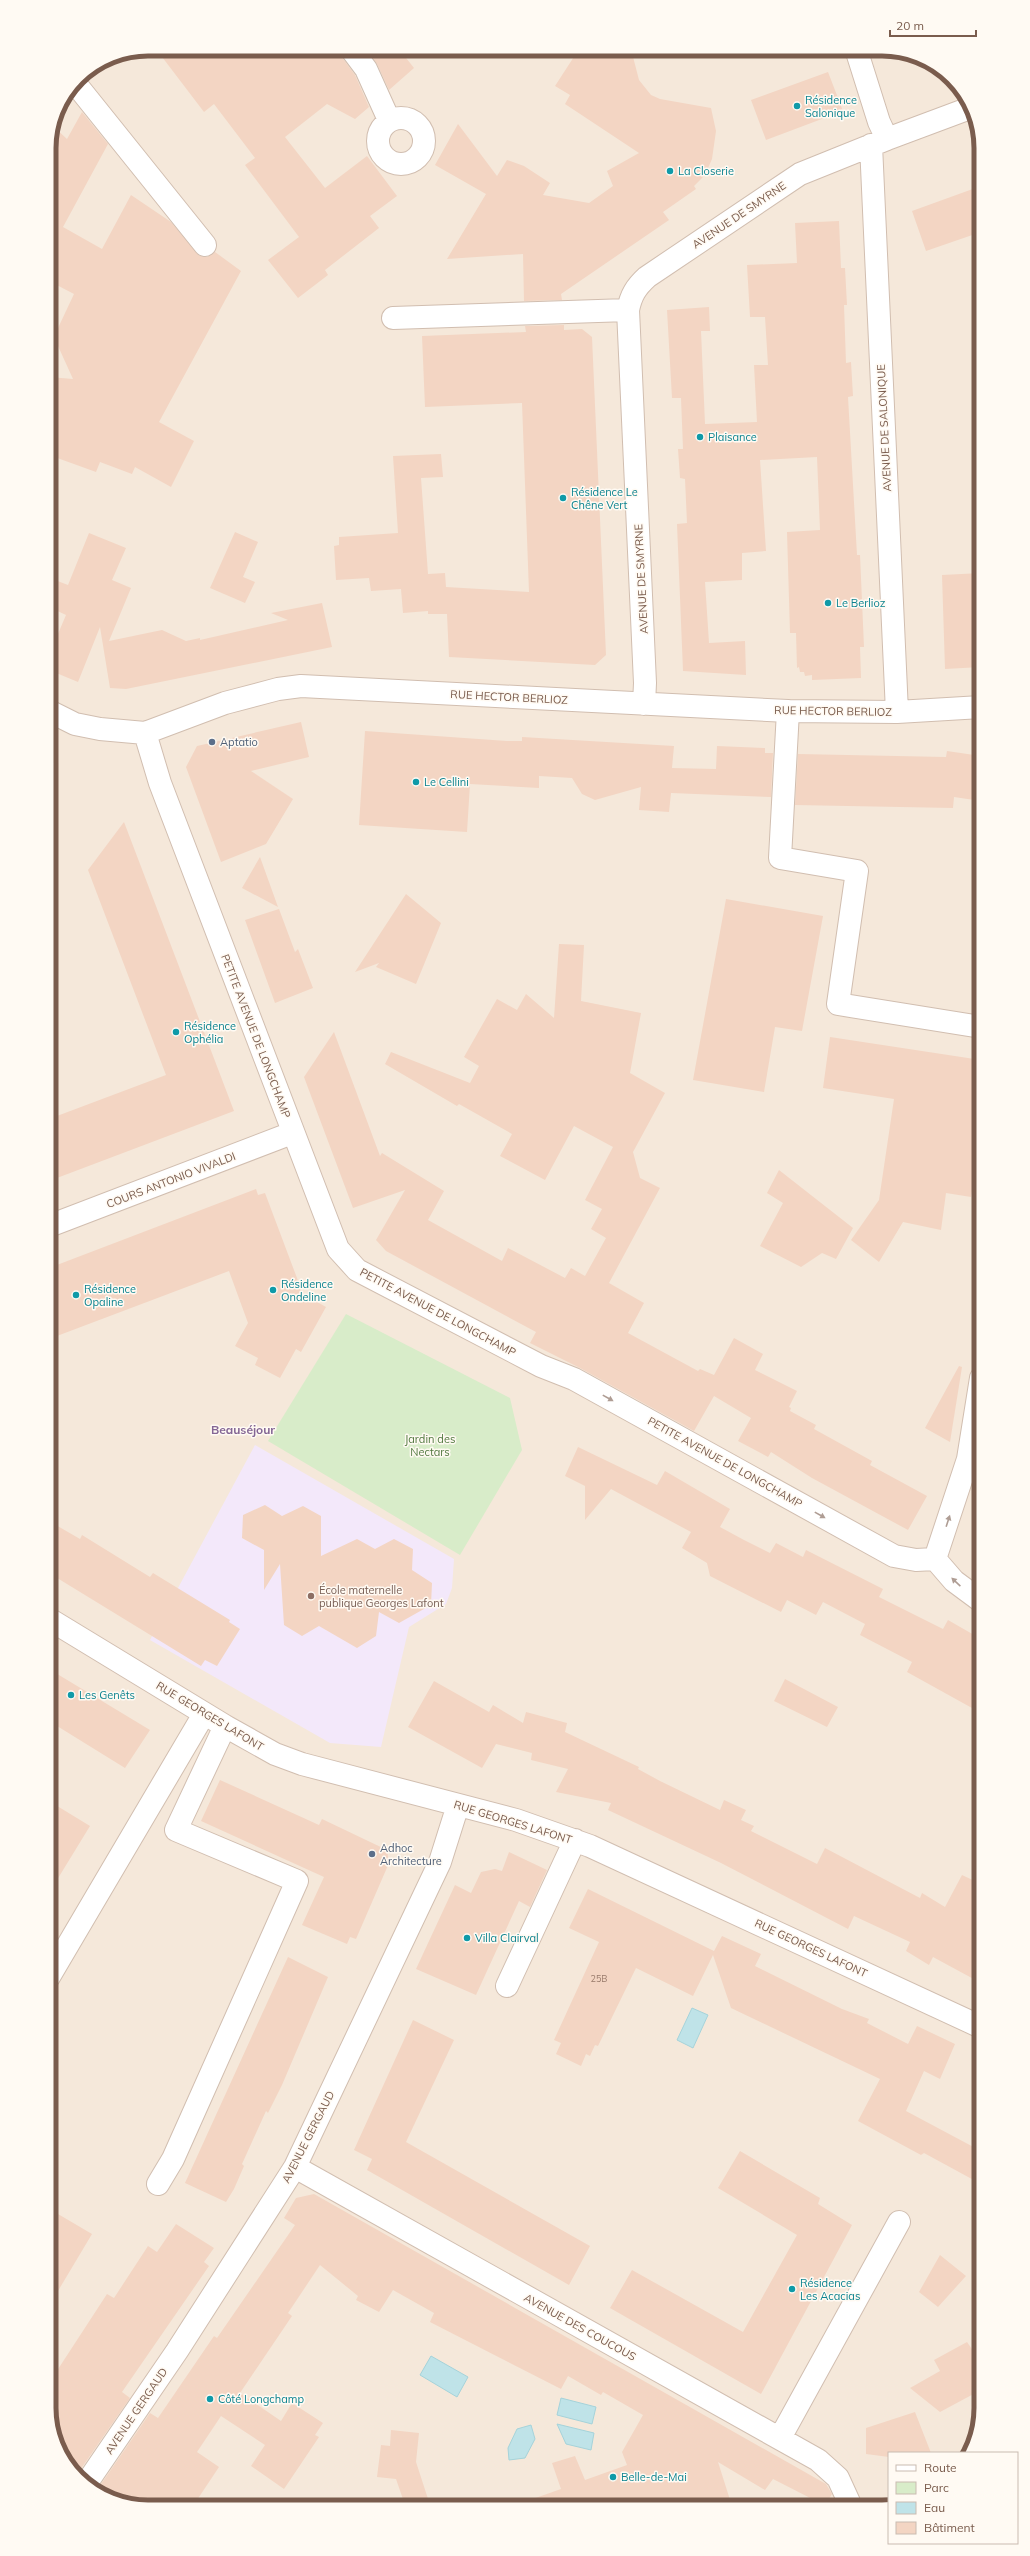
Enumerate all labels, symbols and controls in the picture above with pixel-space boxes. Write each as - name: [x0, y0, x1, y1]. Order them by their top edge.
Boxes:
- scale bar: [890, 12, 976, 38]
- text: 20 m: [896, 18, 924, 33]
- place label: Résidence Salonique: [805, 93, 857, 120]
- marker: Résidence Salonique: [792, 101, 802, 111]
- place label: La Closerie: [678, 164, 734, 178]
- marker: La Closerie: [665, 166, 675, 176]
- street label: AVENUE DE SMYRNE: [689, 178, 789, 252]
- street label: AVENUE DE SALONIQUE: [874, 364, 894, 492]
- place label: Plaisance: [708, 430, 757, 444]
- marker: Plaisance: [695, 432, 705, 442]
- place label: Résidence Le Chêne Vert: [571, 485, 638, 512]
- marker: Résidence Le Chêne Vert: [558, 493, 568, 503]
- street label: AVENUE DE SMYRNE: [631, 524, 651, 634]
- place label: Le Berlioz: [836, 596, 886, 610]
- marker: Le Berlioz: [823, 598, 833, 608]
- street label: RUE HECTOR BERLIOZ: [450, 687, 569, 707]
- street label: RUE HECTOR BERLIOZ: [774, 703, 892, 719]
- place label: Aptatio: [220, 735, 258, 749]
- marker: Aptatio: [207, 737, 217, 747]
- place label: Le Cellini: [424, 775, 469, 789]
- marker: Le Cellini: [411, 777, 421, 787]
- street label: PETITE AVENUE DE LONGCHAMP: [218, 952, 294, 1120]
- place label: Résidence Ophélia: [184, 1019, 236, 1046]
- marker: Résidence Ophélia: [171, 1027, 181, 1037]
- street label: COURS ANTONIO VIVALDI: [104, 1149, 238, 1211]
- street label: PETITE AVENUE DE LONGCHAMP: [358, 1265, 518, 1359]
- place label: Résidence Ondeline: [281, 1277, 333, 1304]
- place label: Résidence Opaline: [84, 1282, 136, 1309]
- marker: Résidence Ondeline: [268, 1285, 278, 1295]
- marker: Résidence Opaline: [71, 1290, 81, 1300]
- one-way arrow: [603, 1394, 614, 1401]
- street label: PETITE AVENUE DE LONGCHAMP: [645, 1414, 805, 1510]
- district label: Beauséjour: [211, 1422, 275, 1437]
- park label: Jardin des Nectars: [405, 1432, 455, 1459]
- one-way arrow: [814, 1511, 826, 1518]
- one-way arrow: [945, 1515, 951, 1527]
- one-way arrow: [951, 1577, 961, 1587]
- place label: École maternelle publique Georges Lafont: [319, 1583, 444, 1610]
- marker: École maternelle publique Georges Lafont: [306, 1591, 316, 1601]
- street label: RUE GEORGES LAFONT: [154, 1678, 267, 1754]
- place label: Les Genêts: [79, 1688, 135, 1702]
- marker: Les Genêts: [66, 1690, 76, 1700]
- street label: RUE GEORGES LAFONT: [452, 1797, 574, 1847]
- place label: Adhoc Architecture: [380, 1841, 442, 1868]
- marker: Adhoc Architecture: [367, 1849, 377, 1859]
- street label: RUE GEORGES LAFONT: [752, 1916, 870, 1980]
- place label: Villa Clairval: [475, 1931, 539, 1945]
- marker: Villa Clairval: [462, 1933, 472, 1943]
- house number: 25B: [591, 1973, 607, 1984]
- street label: AVENUE GERGAUD: [279, 2089, 337, 2185]
- place label: Résidence Les Acacias: [800, 2276, 860, 2303]
- marker: Résidence Les Acacias: [787, 2284, 797, 2294]
- street label: AVENUE DES COUCOUS: [522, 2290, 639, 2364]
- street label: AVENUE GERGAUD: [102, 2365, 170, 2457]
- place label: Côté Longchamp: [218, 2392, 304, 2406]
- marker: Côté Longchamp: [205, 2394, 215, 2404]
- legend: [888, 2452, 1018, 2544]
- text: Route: [924, 2460, 957, 2475]
- place label: Belle-de-Mai: [621, 2470, 687, 2484]
- marker: Belle-de-Mai: [608, 2472, 618, 2482]
- text: Parc: [924, 2480, 949, 2495]
- text: Eau: [924, 2500, 945, 2515]
- text: Bâtiment: [924, 2520, 975, 2535]

